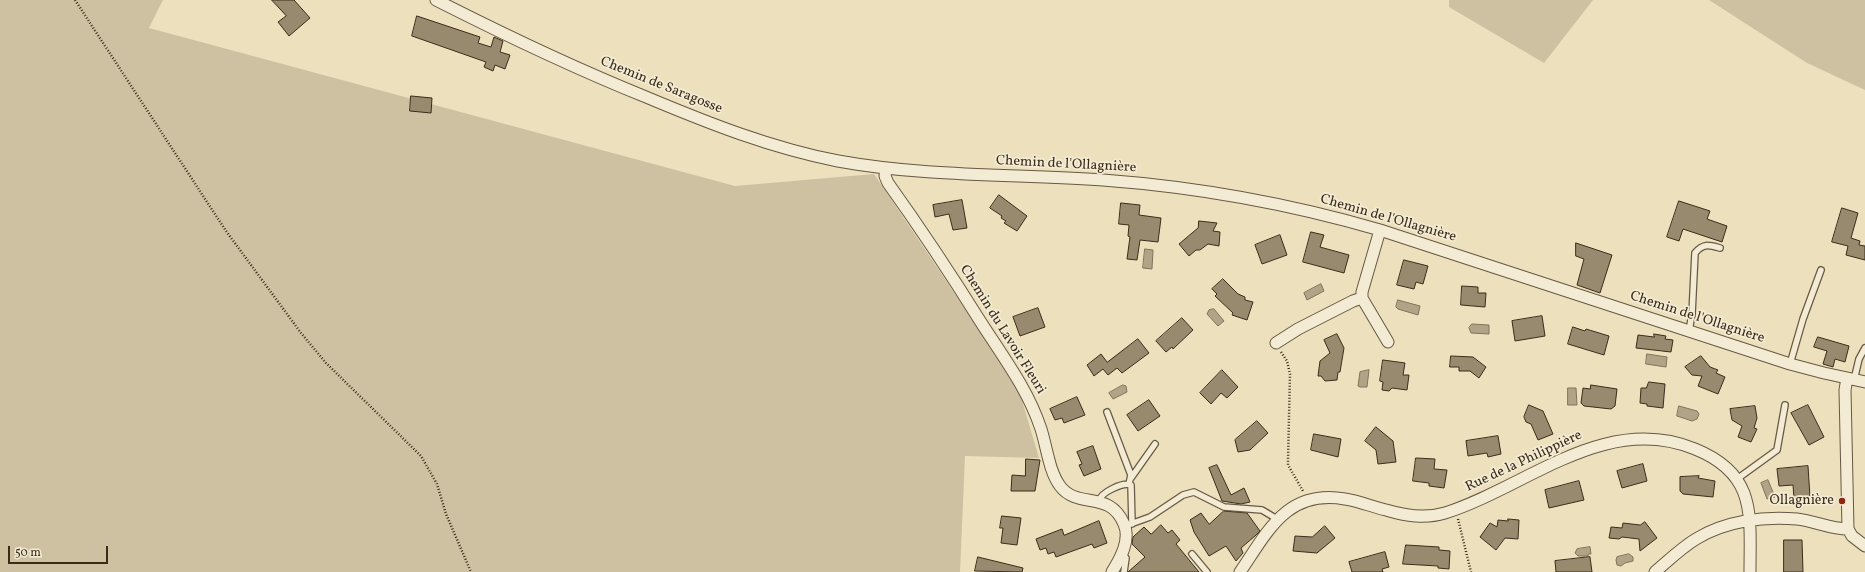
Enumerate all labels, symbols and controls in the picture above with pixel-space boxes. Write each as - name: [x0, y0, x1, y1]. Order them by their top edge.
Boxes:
- street label: Chemin de Saragosse: [598, 54, 724, 118]
- street label: Chemin de l'Ollagnière: [995, 153, 1137, 177]
- street label: Chemin de l'Ollagnière: [1318, 192, 1458, 246]
- street label: Chemin du Lavoir Fleuri: [955, 262, 1049, 398]
- street label: Chemin de l'Ollagnière: [1628, 288, 1766, 348]
- street label: Rue de la Philippière: [1463, 428, 1585, 496]
- place label: Ollagnière: [1770, 493, 1834, 509]
- marker: Ollagnière: [1837, 496, 1847, 506]
- scale bar: [10, 538, 110, 564]
- text: 50 m: [15, 545, 41, 561]

